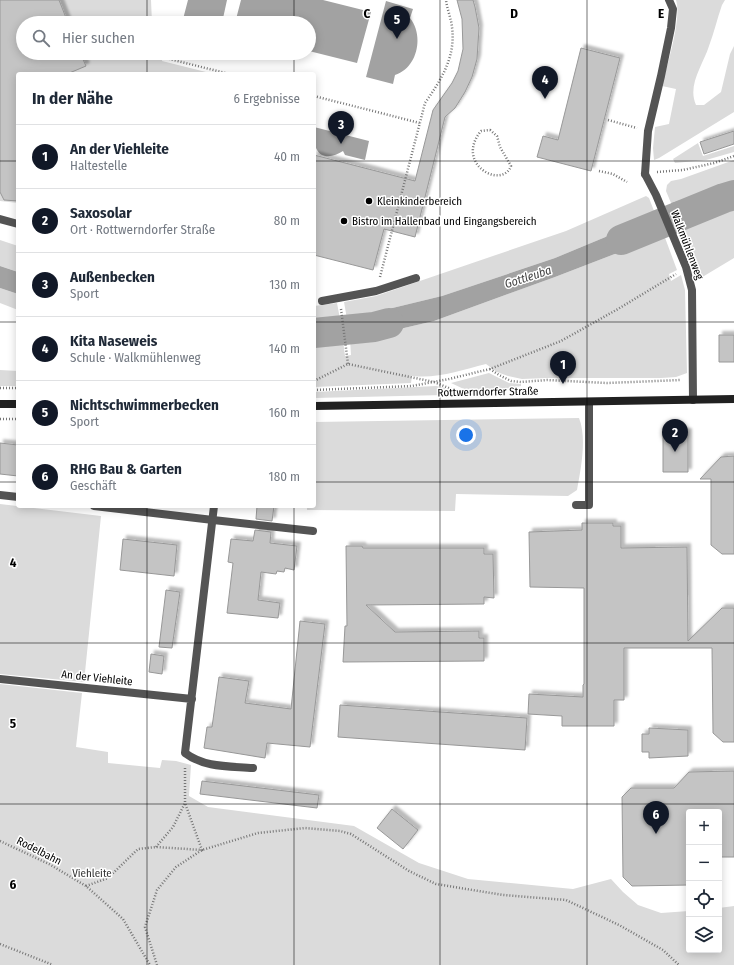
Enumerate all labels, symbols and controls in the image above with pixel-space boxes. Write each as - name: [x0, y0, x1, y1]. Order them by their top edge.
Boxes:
- text: C: [364, 6, 371, 21]
- pin: 5: [384, 6, 410, 39]
- text: D: [510, 6, 518, 21]
- text: E: [658, 6, 664, 21]
- search box: [16, 16, 316, 60]
- icon: search: [30, 27, 52, 49]
- text: Hier suchen: [62, 29, 135, 47]
- pin: 4: [532, 66, 558, 99]
- text: In der Nähe: [32, 88, 113, 109]
- text: 6 Ergebnisse: [233, 91, 300, 106]
- pin: 3: [328, 111, 354, 144]
- text: An der Viehleite: [70, 140, 169, 158]
- text: 1: [42, 149, 48, 164]
- text: 40 m: [274, 149, 300, 164]
- text: Haltestelle: [70, 158, 127, 173]
- place label: Kleinkinderbereich: [377, 195, 462, 208]
- marker: Kleinkinderbereich: [364, 196, 374, 206]
- text: Saxosolar: [70, 204, 132, 222]
- street label: Walkmühlenweg: [668, 209, 706, 282]
- text: 2: [42, 213, 48, 228]
- text: 80 m: [274, 213, 300, 228]
- place label: Bistro im Hallenbad und Eingangsbereich: [352, 215, 537, 228]
- marker: Bistro im Hallenbad und Eingangsbereich: [339, 216, 349, 226]
- text: Ort · Rottwerndorfer Straße: [70, 222, 215, 237]
- water label: Gottleuba: [503, 263, 553, 291]
- text: Außenbecken: [70, 268, 155, 286]
- text: 3: [42, 277, 48, 292]
- text: 130 m: [269, 277, 300, 292]
- text: Sport: [70, 286, 99, 301]
- text: Kita Naseweis: [70, 332, 157, 350]
- text: 4: [42, 341, 48, 356]
- text: 140 m: [269, 341, 300, 356]
- text: Schule · Walkmühlenweg: [70, 350, 201, 365]
- pin: 1: [550, 351, 576, 384]
- street label: Rottwerndorfer Straße: [437, 385, 539, 399]
- text: Nichtschwimmerbecken: [70, 396, 219, 414]
- text: 5: [42, 405, 48, 420]
- text: 160 m: [269, 405, 300, 420]
- text: Sport: [70, 414, 99, 429]
- pin: 2: [662, 419, 688, 452]
- your location: [456, 425, 476, 445]
- text: RHG Bau & Garten: [70, 460, 182, 478]
- text: 6: [42, 469, 48, 484]
- text: 180 m: [269, 469, 300, 484]
- text: Geschäft: [70, 478, 116, 493]
- text: 4: [10, 555, 17, 570]
- street label: An der Viehleite: [61, 668, 133, 688]
- text: 5: [10, 716, 16, 731]
- pin: 6: [643, 801, 669, 834]
- map controls: [686, 809, 722, 953]
- button: +: [686, 809, 722, 845]
- street label: Rodelbahn: [14, 834, 64, 868]
- button: −: [686, 845, 722, 881]
- park label: Viehleite: [72, 867, 112, 880]
- text: 6: [10, 877, 17, 892]
- button: locate: [686, 881, 722, 917]
- button: layers: [686, 917, 722, 953]

